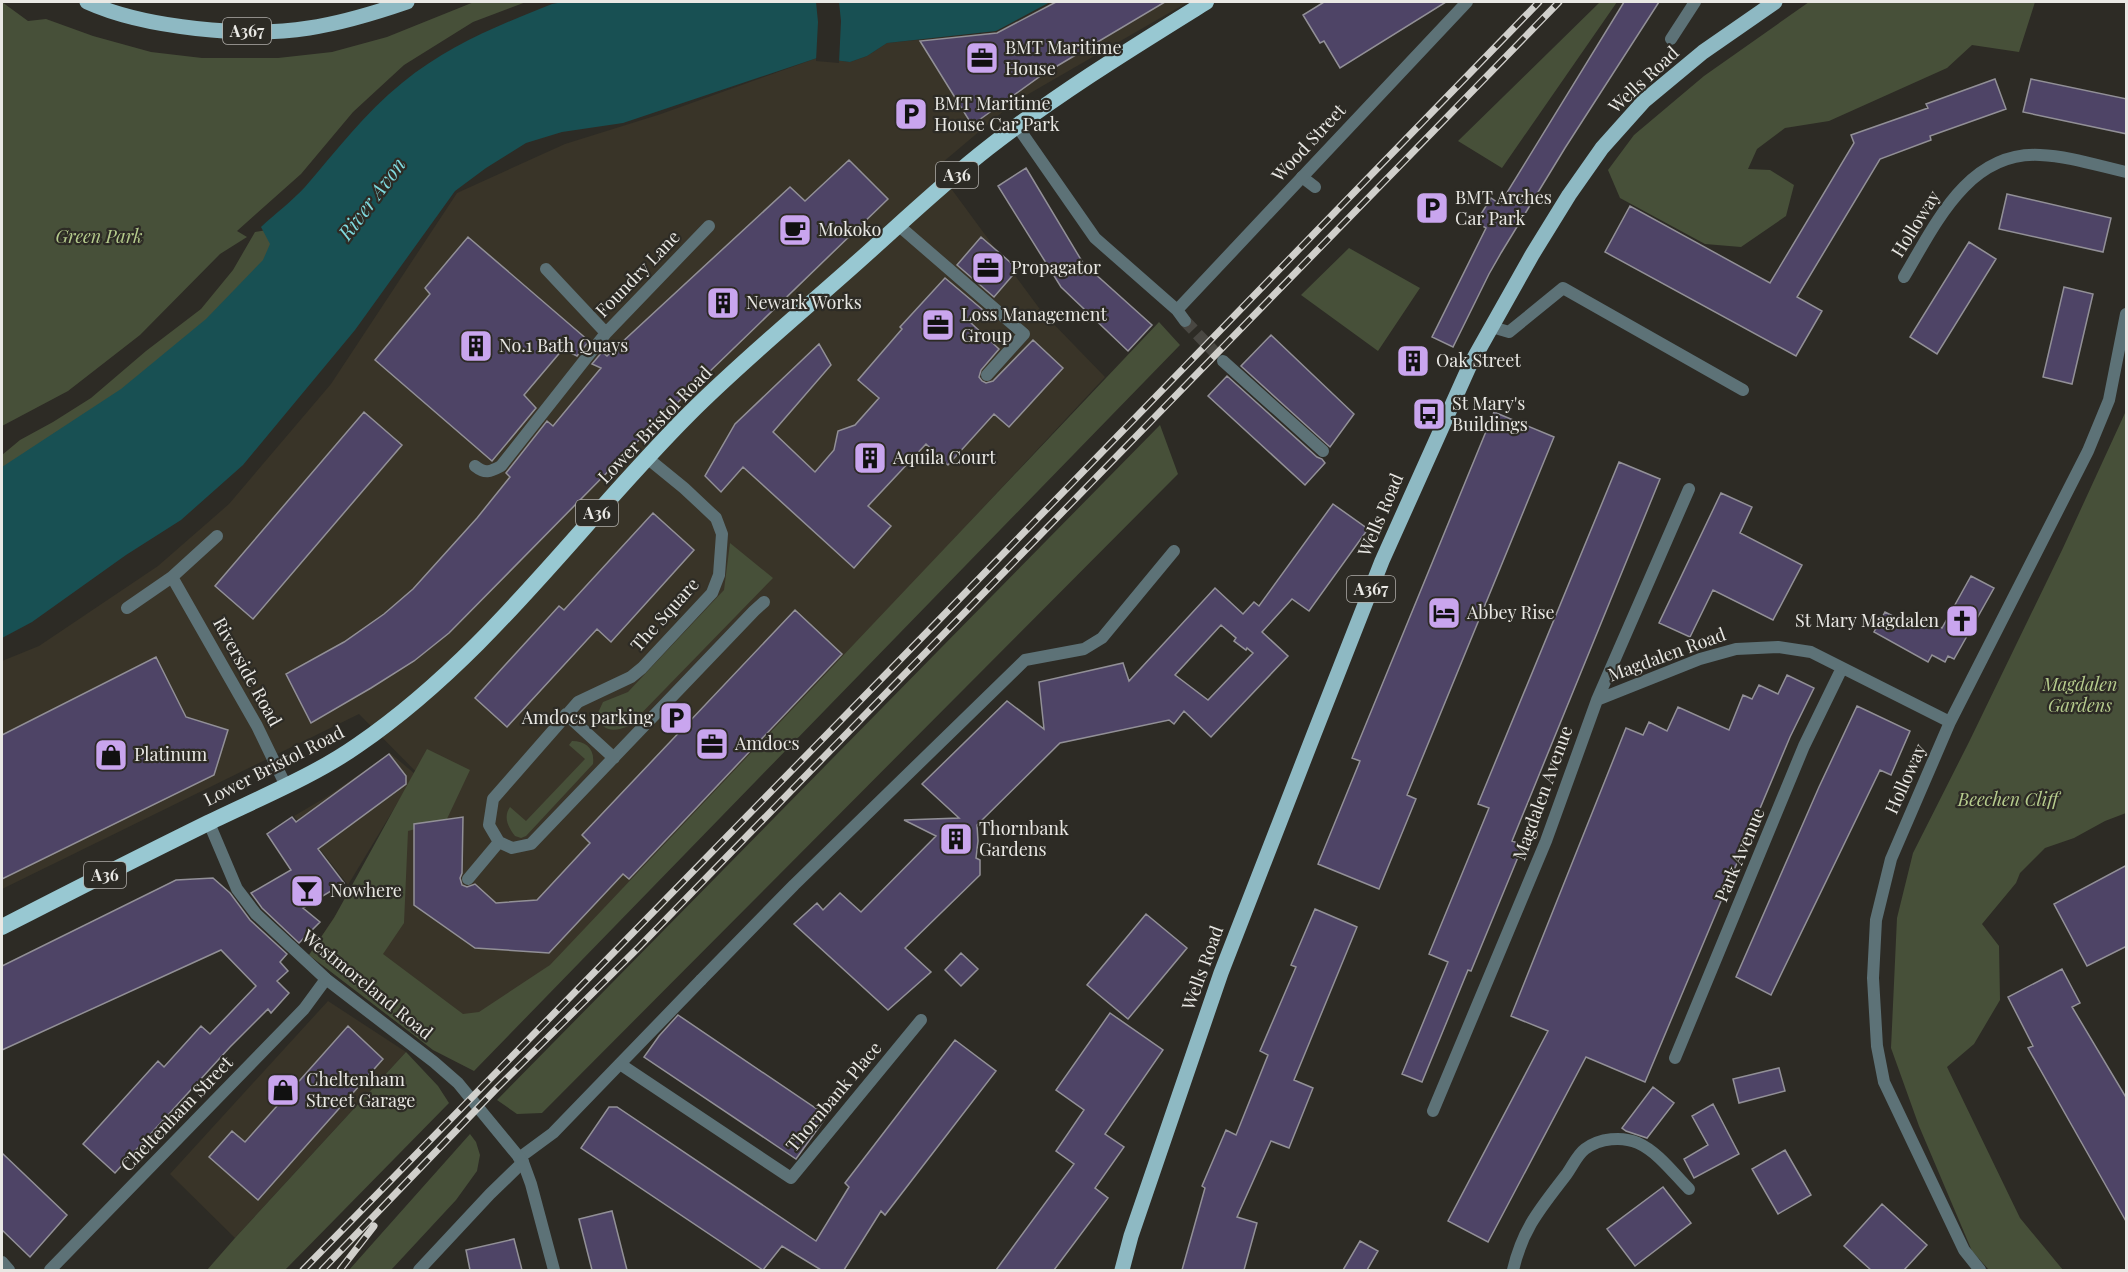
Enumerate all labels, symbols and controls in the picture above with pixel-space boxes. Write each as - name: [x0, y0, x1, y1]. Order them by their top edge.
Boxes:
- road number: A367: [223, 18, 271, 44]
- place label: BMT Maritime House: [1005, 35, 1122, 80]
- office icon: BMT Maritime House: [964, 40, 1000, 76]
- street label: Wells Road: [1602, 40, 1684, 119]
- place label: BMT Maritime House Car Park: [934, 91, 1060, 136]
- parking icon: BMT Maritime House Car Park: [893, 96, 929, 132]
- street label: Wood Street: [1265, 98, 1351, 187]
- water label: River Avon: [330, 151, 411, 246]
- road number: A36: [936, 162, 978, 188]
- place label: BMT Arches Car Park: [1455, 185, 1552, 230]
- street label: Holloway: [1885, 186, 1945, 261]
- parking icon: BMT Arches Car Park: [1414, 190, 1450, 226]
- cafe icon: Mokoko: [777, 212, 813, 248]
- place label: Mokoko: [818, 217, 882, 241]
- park label: Green Park: [55, 224, 143, 248]
- street label: Foundry Lane: [590, 225, 685, 322]
- office icon: Propagator: [970, 250, 1006, 286]
- place label: Propagator: [1011, 255, 1101, 279]
- building icon: Newark Works: [705, 285, 741, 321]
- place label: Newark Works: [746, 290, 862, 314]
- place label: Loss Management Group: [961, 302, 1108, 347]
- office icon: Loss Management Group: [920, 307, 956, 343]
- building icon: No.1 Bath Quays: [458, 328, 494, 364]
- place label: No.1 Bath Quays: [499, 333, 628, 357]
- building icon: Oak Street: [1395, 343, 1431, 379]
- place label: Oak Street: [1436, 348, 1521, 372]
- street label: Lower Bristol Road: [592, 360, 717, 488]
- place label: St Mary's Buildings: [1452, 391, 1528, 436]
- bus stop icon: St Mary's Buildings: [1411, 396, 1447, 432]
- building icon: Aquila Court: [852, 440, 888, 476]
- place label: Aquila Court: [892, 445, 996, 469]
- street label: Wells Road: [1351, 469, 1409, 561]
- road number: A36: [576, 500, 618, 526]
- street label: The Square: [625, 572, 704, 656]
- road number: A367: [1347, 576, 1395, 602]
- hotel icon: Abbey Rise: [1426, 595, 1462, 631]
- place label: Abbey Rise: [1466, 600, 1555, 624]
- church icon: St Mary Magdalen: [1944, 603, 1980, 639]
- place label: St Mary Magdalen: [1795, 608, 1939, 632]
- street label: Riverside Road: [208, 613, 288, 731]
- street label: Magdalen Road: [1604, 621, 1729, 686]
- park label: Magdalen Gardens: [2042, 672, 2117, 717]
- parking icon: Amdocs parking: [658, 700, 694, 736]
- place label: Amdocs parking: [521, 705, 653, 729]
- street label: Lower Bristol Road: [199, 719, 348, 811]
- street label: Magdalen Avenue: [1507, 722, 1578, 863]
- office icon: Amdocs: [694, 726, 730, 762]
- place label: Amdocs: [734, 731, 799, 755]
- shop icon: Platinum: [93, 737, 129, 773]
- street label: Holloway: [1879, 740, 1931, 818]
- place label: Platinum: [134, 742, 207, 766]
- park label: Beechen Cliff: [1957, 787, 2061, 811]
- street label: Park Avenue: [1708, 804, 1770, 905]
- place label: Thornbank Gardens: [979, 816, 1069, 861]
- building icon: Thornbank Gardens: [938, 821, 974, 857]
- road number: A36: [84, 862, 126, 888]
- bar icon: Nowhere: [289, 873, 325, 909]
- place label: Nowhere: [330, 878, 402, 902]
- street label: Wells Road: [1175, 922, 1229, 1014]
- street label: Westmoreland Road: [296, 923, 439, 1045]
- street label: Thornbank Place: [780, 1036, 886, 1156]
- street label: Cheltenham Street: [115, 1050, 238, 1176]
- place label: Cheltenham Street Garage: [306, 1067, 415, 1112]
- shop icon: Cheltenham Street Garage: [265, 1072, 301, 1108]

